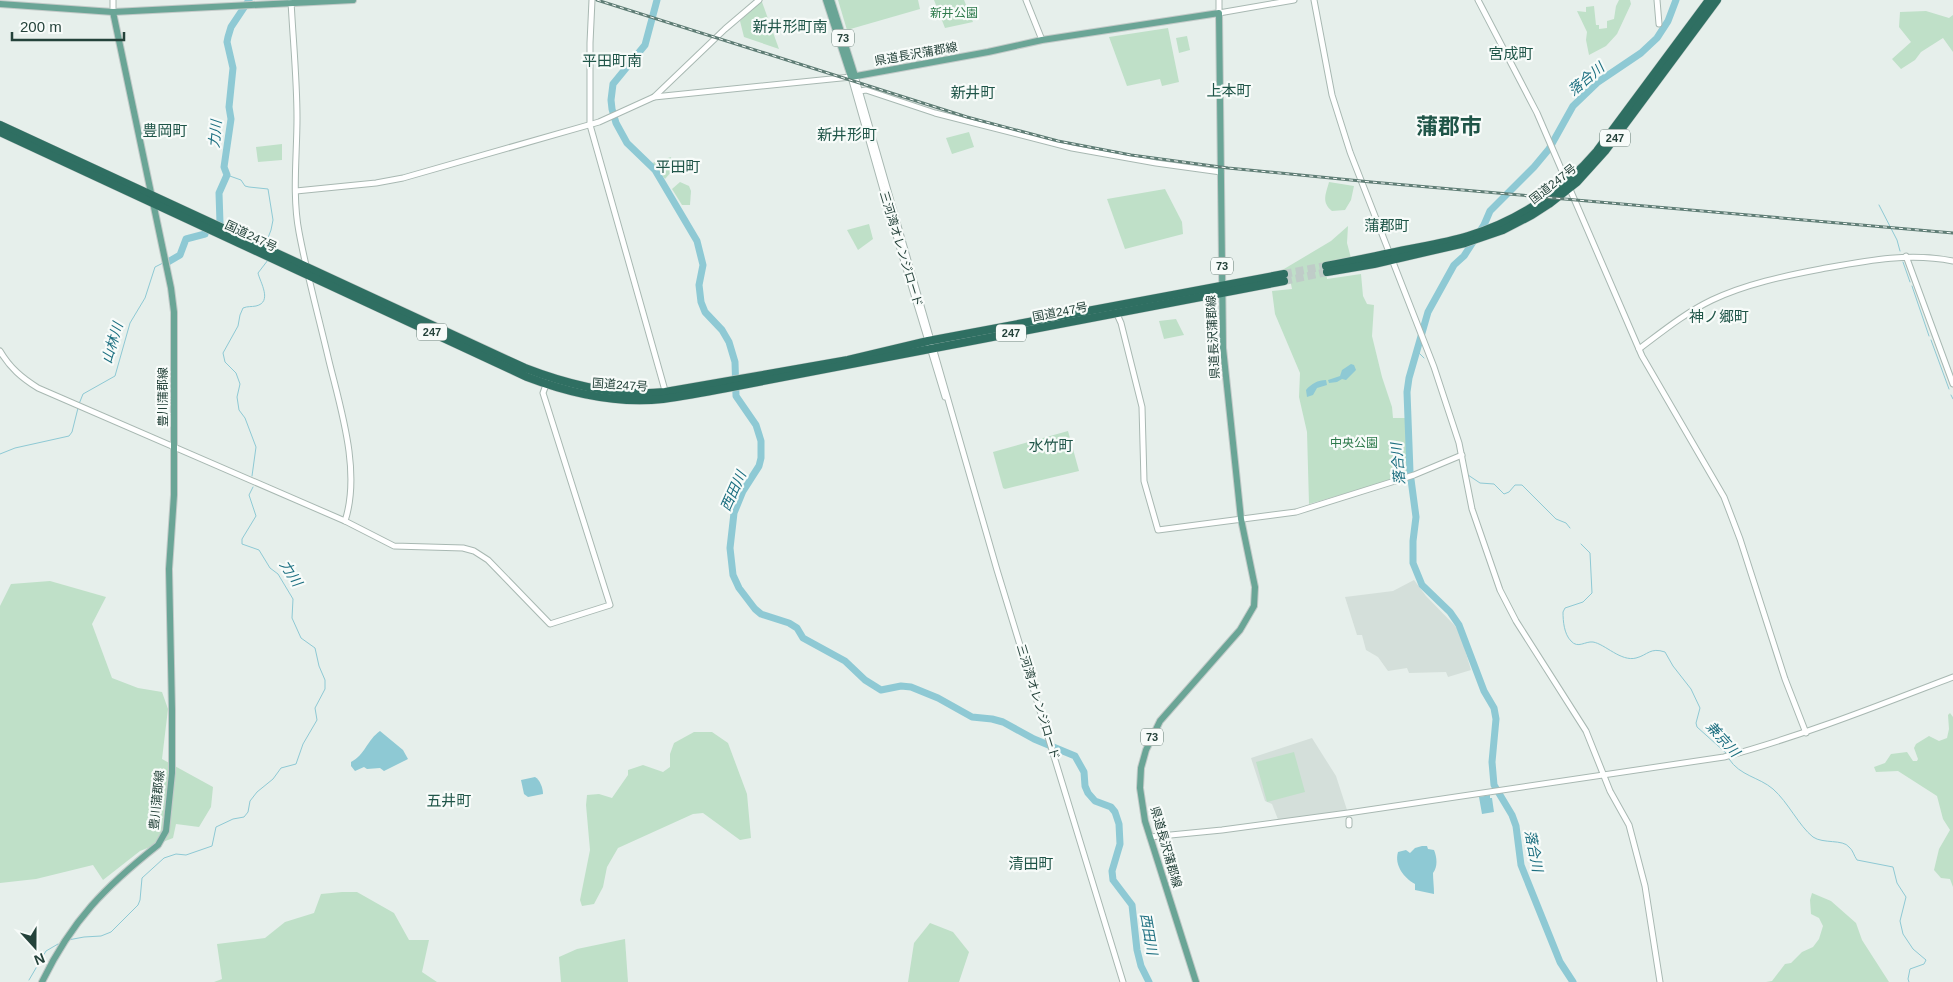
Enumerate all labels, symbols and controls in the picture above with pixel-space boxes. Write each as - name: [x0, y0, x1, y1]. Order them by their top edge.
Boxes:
- park label: 新井公園: [930, 6, 978, 20]
- scale bar: [12, 10, 125, 42]
- text: 200 m: [20, 18, 62, 35]
- district label: 新井形町南: [752, 18, 828, 35]
- road number: 73: [832, 29, 854, 46]
- street label: 県道長沢蒲郡線: [873, 40, 959, 68]
- district label: 宮成町: [1488, 45, 1534, 62]
- district label: 平田町南: [582, 52, 642, 69]
- water label: 落合川: [1565, 58, 1609, 99]
- district label: 上本町: [1206, 82, 1252, 99]
- district label: 新井町: [950, 84, 996, 101]
- district label: 蒲郡市: [1416, 114, 1482, 139]
- water label: 力川: [206, 117, 224, 149]
- district label: 豊岡町: [142, 122, 188, 139]
- district label: 新井形町: [817, 126, 877, 143]
- road number: 247: [1600, 130, 1630, 146]
- district label: 平田町: [655, 158, 701, 175]
- street label: 国道247号: [1527, 161, 1579, 207]
- street label: 三河湾オレンジロード: [877, 190, 925, 308]
- district label: 蒲郡町: [1364, 217, 1410, 234]
- street label: 国道247号: [223, 218, 279, 254]
- road number: 73: [1211, 258, 1233, 274]
- street label: 県道長沢蒲郡線: [1204, 295, 1222, 379]
- street label: 国道247号: [1031, 300, 1089, 324]
- district label: 神ノ郷町: [1689, 308, 1749, 325]
- water label: 山林川: [98, 319, 126, 365]
- road number: 247: [417, 324, 447, 341]
- road number: 247: [996, 324, 1026, 342]
- street label: 豊川蒲郡線: [156, 367, 170, 427]
- street label: 国道247号: [592, 376, 648, 394]
- park label: 中央公園: [1330, 436, 1378, 450]
- district label: 水竹町: [1028, 437, 1074, 454]
- water label: 落合川: [1388, 440, 1408, 486]
- water label: 西田川: [717, 467, 750, 513]
- water label: 力川: [277, 557, 306, 591]
- street label: 三河湾オレンジロード: [1014, 643, 1062, 761]
- water label: 兼京川: [1703, 718, 1744, 761]
- road number: 73: [1141, 729, 1163, 746]
- street label: 豊川蒲郡線: [147, 769, 167, 831]
- district label: 五井町: [426, 792, 472, 809]
- street label: 県道長沢蒲郡線: [1148, 805, 1184, 889]
- water label: 落合川: [1522, 829, 1546, 875]
- district label: 清田町: [1008, 855, 1054, 872]
- water label: 西田川: [1137, 912, 1161, 958]
- north arrow: [10, 922, 60, 972]
- text: N: [32, 950, 47, 968]

